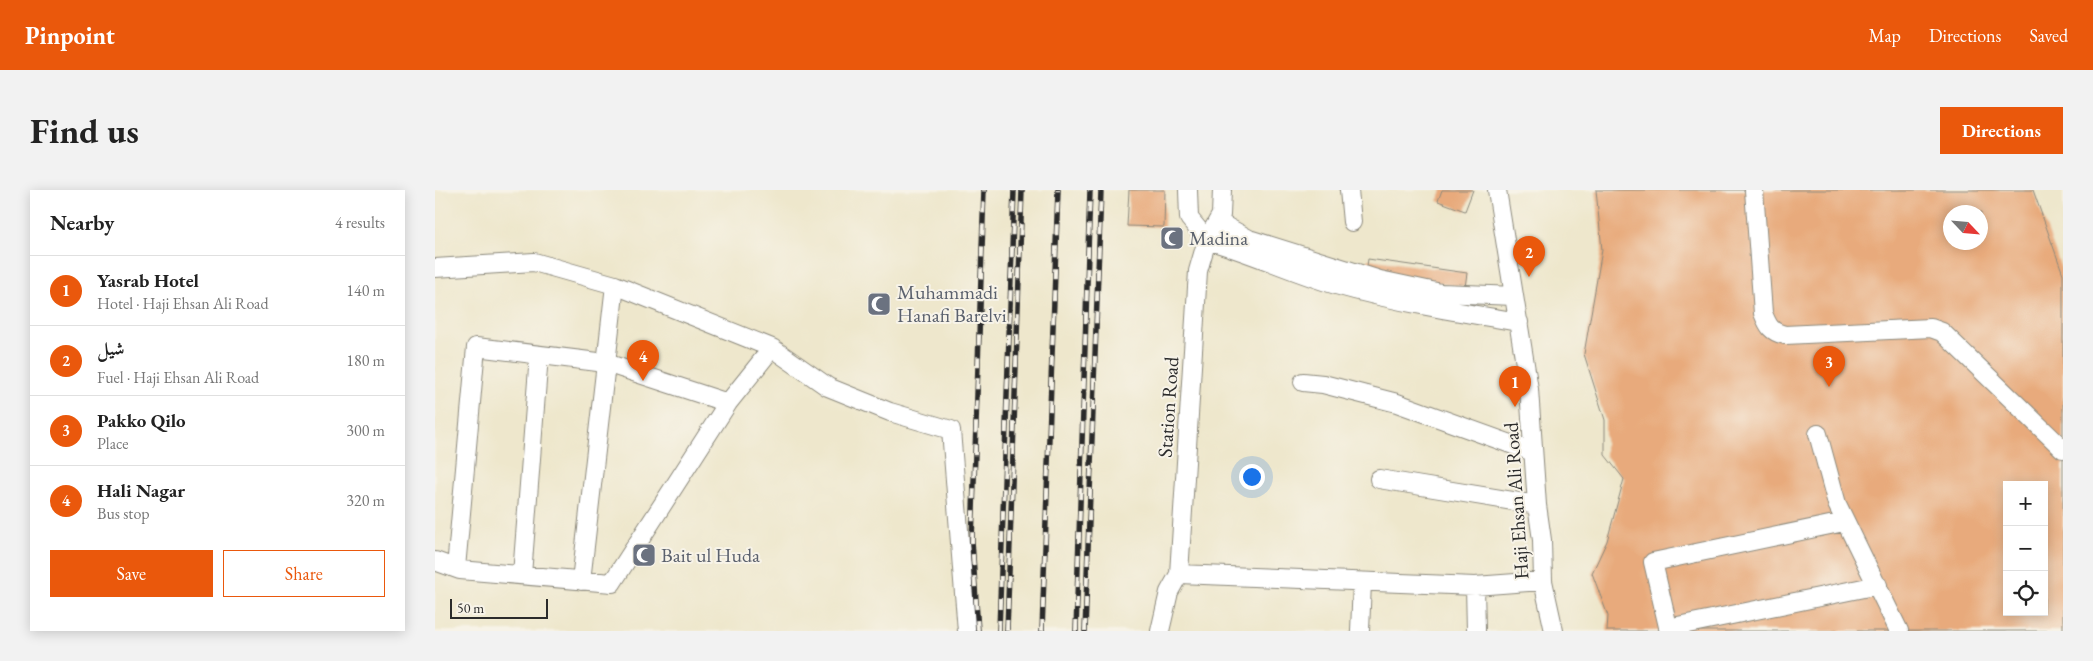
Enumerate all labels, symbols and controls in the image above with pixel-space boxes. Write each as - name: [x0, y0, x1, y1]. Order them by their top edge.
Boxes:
- text: Pinpoint: [25, 20, 115, 51]
- text: Map: [1869, 24, 1901, 47]
- text: Directions: [1929, 24, 2001, 47]
- text: Saved: [2029, 24, 2068, 47]
- button: Directions: [1940, 107, 2063, 154]
- text: Find us: [30, 108, 139, 153]
- north arrow: [1943, 205, 1988, 250]
- text: Nearby: [50, 209, 114, 236]
- text: 4 results: [335, 212, 385, 233]
- mosque icon: Madina: [1159, 225, 1185, 251]
- place label: Madina: [1189, 225, 1248, 251]
- pin: 2: [1513, 236, 1545, 277]
- text: Yasrab Hotel: [97, 268, 199, 293]
- place label: Muhammadi Hanafi Barelvi: [897, 279, 1007, 328]
- text: 1: [62, 280, 70, 301]
- text: 140 m: [346, 280, 385, 301]
- mosque icon: Muhammadi Hanafi Barelvi: [866, 291, 892, 317]
- text: Hotel · Haji Ehsan Ali Road: [97, 293, 269, 314]
- text: شیل: [97, 336, 125, 361]
- pin: 4: [627, 340, 659, 381]
- pin: 3: [1813, 346, 1845, 387]
- text: 2: [62, 350, 70, 371]
- text: 180 m: [346, 350, 385, 371]
- street label: Station Road: [1152, 355, 1185, 458]
- pin: 1: [1499, 366, 1531, 407]
- text: Fuel · Haji Ehsan Ali Road: [97, 367, 259, 388]
- text: Pakko Qilo: [97, 408, 186, 433]
- text: 3: [62, 420, 70, 441]
- text: 300 m: [346, 420, 385, 441]
- street label: Haji Ehsan Ali Road: [1497, 421, 1534, 580]
- text: Place: [97, 433, 129, 454]
- your location: [1239, 464, 1265, 490]
- text: Hali Nagar: [97, 478, 185, 503]
- map controls: [2003, 481, 2048, 616]
- button: +: [2003, 481, 2048, 526]
- text: 4: [62, 490, 70, 511]
- text: 320 m: [346, 490, 385, 511]
- text: Bus stop: [97, 503, 150, 524]
- button: −: [2003, 526, 2048, 571]
- mosque icon: Bait ul Huda: [631, 542, 657, 568]
- place label: Bait ul Huda: [661, 542, 760, 568]
- button: Save: [50, 550, 213, 597]
- button: Share: [223, 550, 385, 597]
- button: locate: [2003, 571, 2048, 616]
- scale bar: [450, 596, 547, 619]
- text: 50 m: [457, 599, 484, 617]

